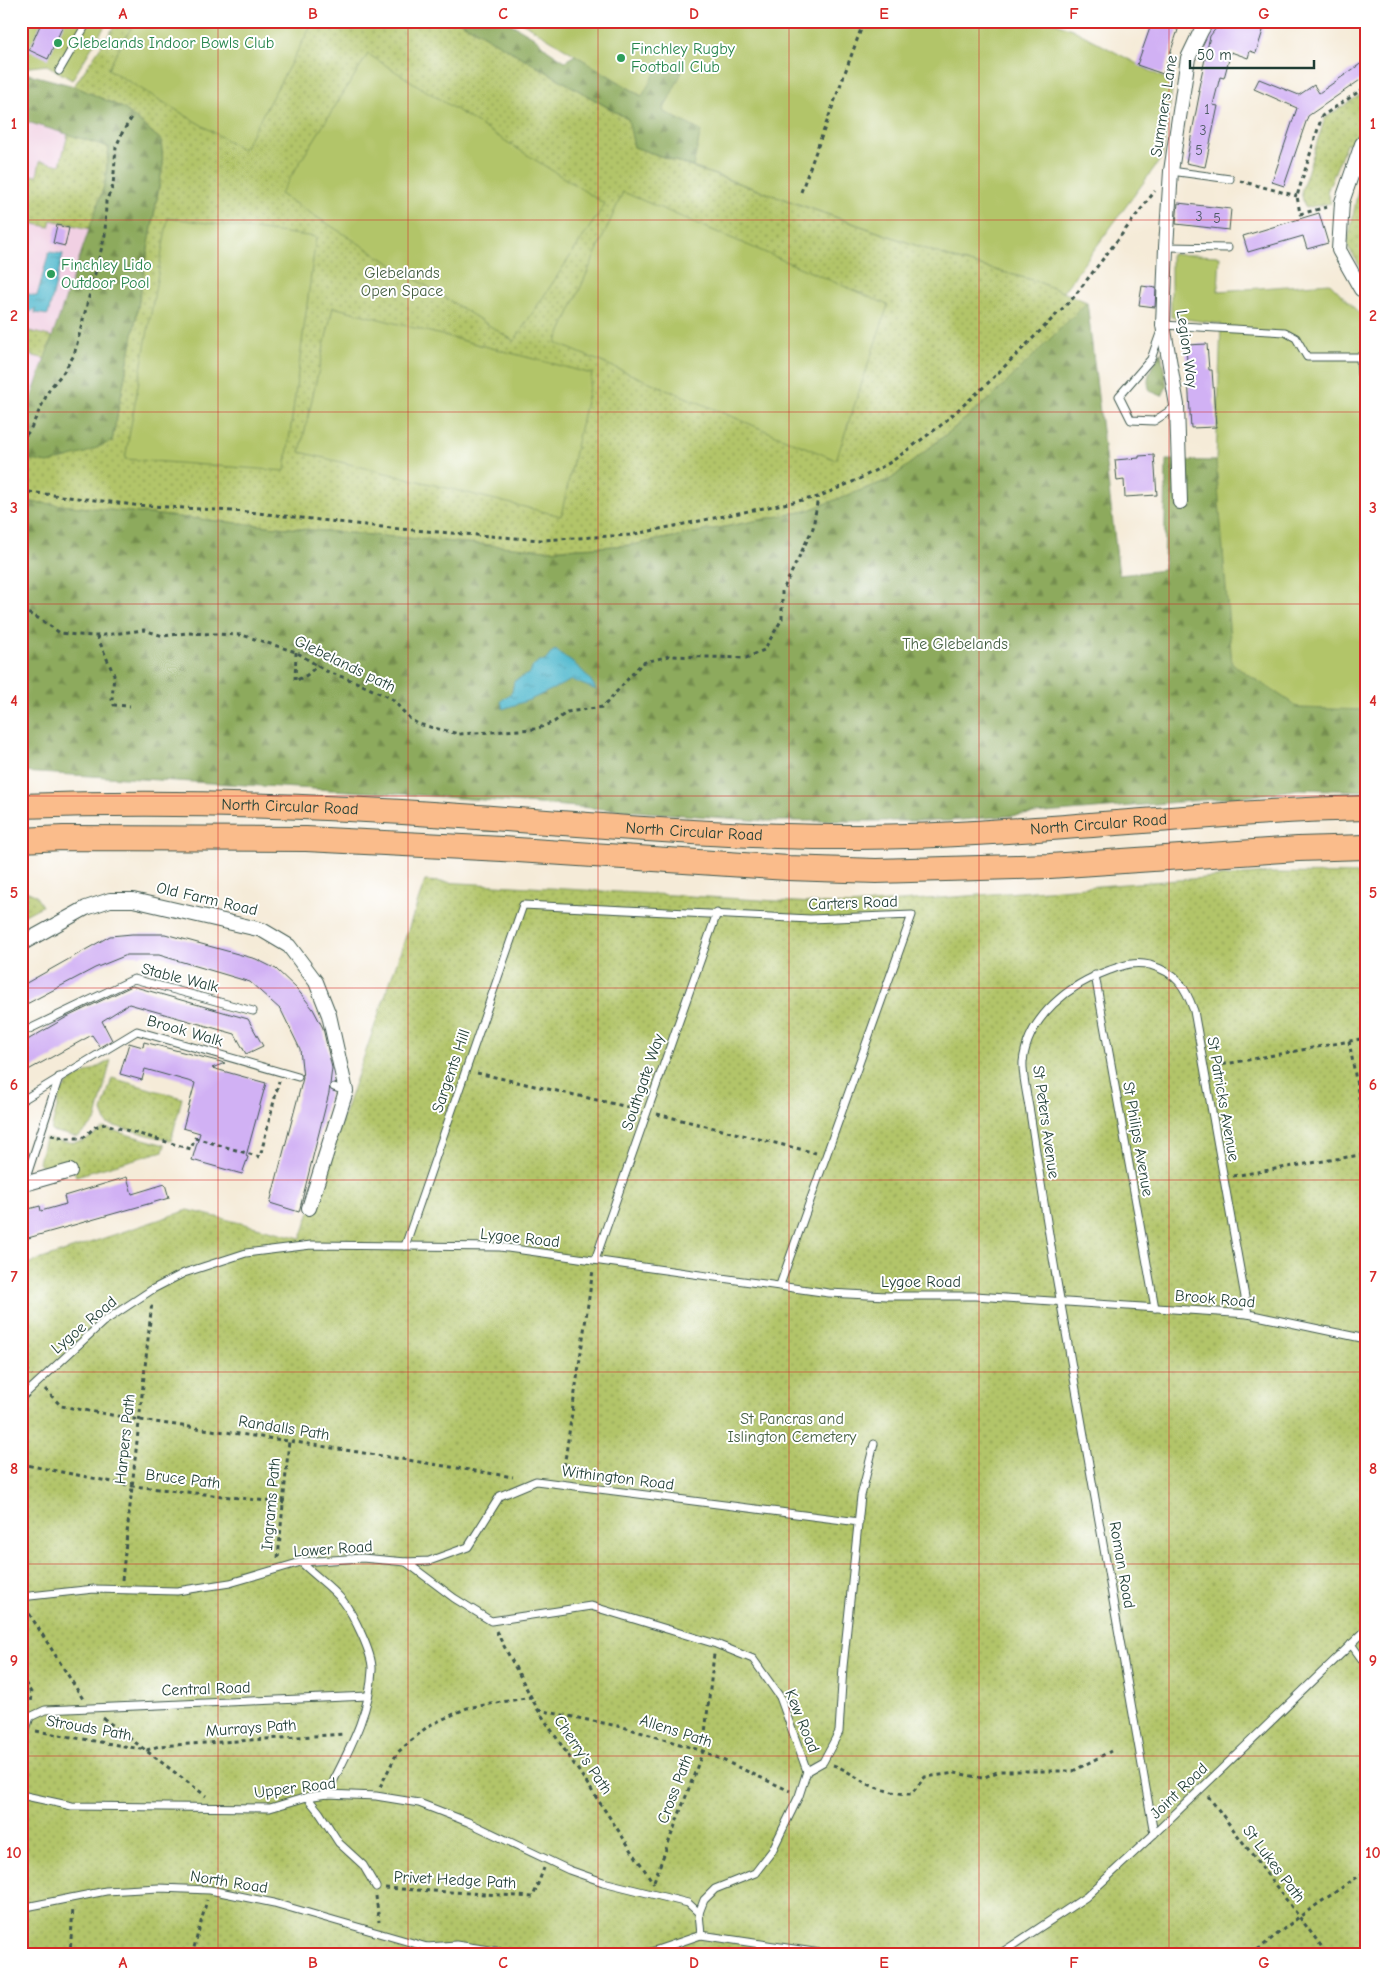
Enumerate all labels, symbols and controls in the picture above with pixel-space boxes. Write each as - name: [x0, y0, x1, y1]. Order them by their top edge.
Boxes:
- text: A: [119, 5, 128, 23]
- text: B: [308, 5, 318, 23]
- text: C: [498, 5, 508, 23]
- text: D: [689, 5, 699, 23]
- text: E: [879, 5, 889, 23]
- text: F: [1069, 5, 1079, 23]
- text: G: [1258, 5, 1270, 23]
- place label: Glebelands Indoor Bowls Club: [68, 34, 274, 52]
- marker: Glebelands Indoor Bowls Club: [52, 37, 64, 49]
- scale bar: [1190, 38, 1313, 70]
- place label: Finchley Rugby Football Club: [631, 40, 736, 76]
- text: 50 m: [1197, 46, 1232, 64]
- marker: Finchley Rugby Football Club: [615, 52, 627, 64]
- street label: Summers Lane: [1147, 54, 1181, 158]
- house number: 1: [1204, 101, 1210, 118]
- text: 1: [11, 115, 17, 133]
- text: 1: [1370, 115, 1376, 133]
- house number: 3: [1199, 122, 1207, 139]
- house number: 5: [1195, 142, 1203, 159]
- house number: 3: [1195, 208, 1203, 225]
- house number: 5: [1213, 210, 1221, 227]
- place label: Finchley Lido Outdoor Pool: [61, 256, 152, 292]
- park label: Glebelands Open Space: [361, 264, 443, 300]
- marker: Finchley Lido Outdoor Pool: [45, 268, 57, 280]
- text: 2: [10, 307, 18, 325]
- text: 2: [1369, 307, 1377, 325]
- street label: Legion Way: [1173, 309, 1202, 390]
- text: 3: [10, 499, 18, 517]
- text: 3: [1369, 499, 1377, 517]
- street label: Glebelands path: [291, 632, 399, 696]
- park label: The Glebelands: [902, 635, 1008, 653]
- text: 4: [10, 692, 18, 710]
- text: 4: [1369, 692, 1377, 710]
- street label: North Circular Road: [221, 796, 359, 819]
- street label: North Circular Road: [1030, 810, 1168, 838]
- street label: North Circular Road: [625, 819, 763, 844]
- street label: Old Farm Road: [154, 879, 260, 919]
- text: 5: [10, 884, 18, 902]
- text: 5: [1369, 884, 1377, 902]
- street label: Carters Road: [808, 892, 898, 914]
- street label: Stable Walk: [140, 960, 221, 996]
- street label: Brook Walk: [145, 1012, 225, 1051]
- street label: Sargents Hill: [428, 1027, 474, 1115]
- street label: Southgate Way: [618, 1031, 668, 1133]
- street label: St Patricks Avenue: [1203, 1035, 1243, 1163]
- street label: St Peters Avenue: [1029, 1064, 1063, 1180]
- text: 6: [10, 1076, 18, 1094]
- text: 6: [1369, 1076, 1377, 1094]
- street label: St Philips Avenue: [1119, 1080, 1157, 1198]
- street label: Lygoe Road: [479, 1225, 561, 1251]
- text: 7: [10, 1268, 18, 1286]
- text: 7: [1369, 1268, 1377, 1286]
- street label: Lygoe Road: [881, 1273, 961, 1291]
- street label: Brook Road: [1174, 1287, 1256, 1311]
- street label: Lygoe Road: [48, 1292, 120, 1358]
- street label: Harpers Path: [111, 1393, 139, 1485]
- park label: St Pancras and Islington Cemetery: [728, 1410, 857, 1446]
- street label: Randalls Path: [237, 1412, 331, 1444]
- street label: Ingrams Path: [258, 1457, 284, 1551]
- text: 8: [10, 1460, 18, 1478]
- text: 8: [1369, 1460, 1377, 1478]
- street label: Withington Road: [561, 1462, 675, 1494]
- street label: Bruce Path: [145, 1465, 221, 1493]
- street label: Roman Road: [1105, 1520, 1139, 1610]
- street label: Lower Road: [293, 1537, 373, 1561]
- text: 9: [10, 1652, 18, 1670]
- text: 9: [1369, 1652, 1377, 1670]
- street label: Central Road: [161, 1678, 251, 1700]
- street label: Kew Road: [781, 1687, 823, 1755]
- street label: Allens Path: [638, 1711, 714, 1751]
- street label: Strouds Path: [45, 1712, 133, 1744]
- street label: Cherry's Path: [550, 1712, 616, 1798]
- street label: Murrays Path: [205, 1716, 297, 1740]
- street label: Cross Path: [654, 1752, 696, 1826]
- street label: Joint Road: [1147, 1759, 1211, 1823]
- street label: Upper Road: [253, 1774, 337, 1802]
- street label: St Lukes Path: [1239, 1822, 1309, 1906]
- text: 10: [6, 1844, 22, 1862]
- text: 10: [1365, 1844, 1381, 1862]
- street label: North Road: [189, 1867, 269, 1897]
- street label: Privet Hedge Path: [393, 1868, 517, 1892]
- text: A: [119, 1954, 128, 1972]
- text: B: [308, 1954, 318, 1972]
- text: C: [498, 1954, 508, 1972]
- text: D: [689, 1954, 699, 1972]
- text: E: [879, 1954, 889, 1972]
- text: F: [1069, 1954, 1079, 1972]
- text: G: [1258, 1954, 1270, 1972]

